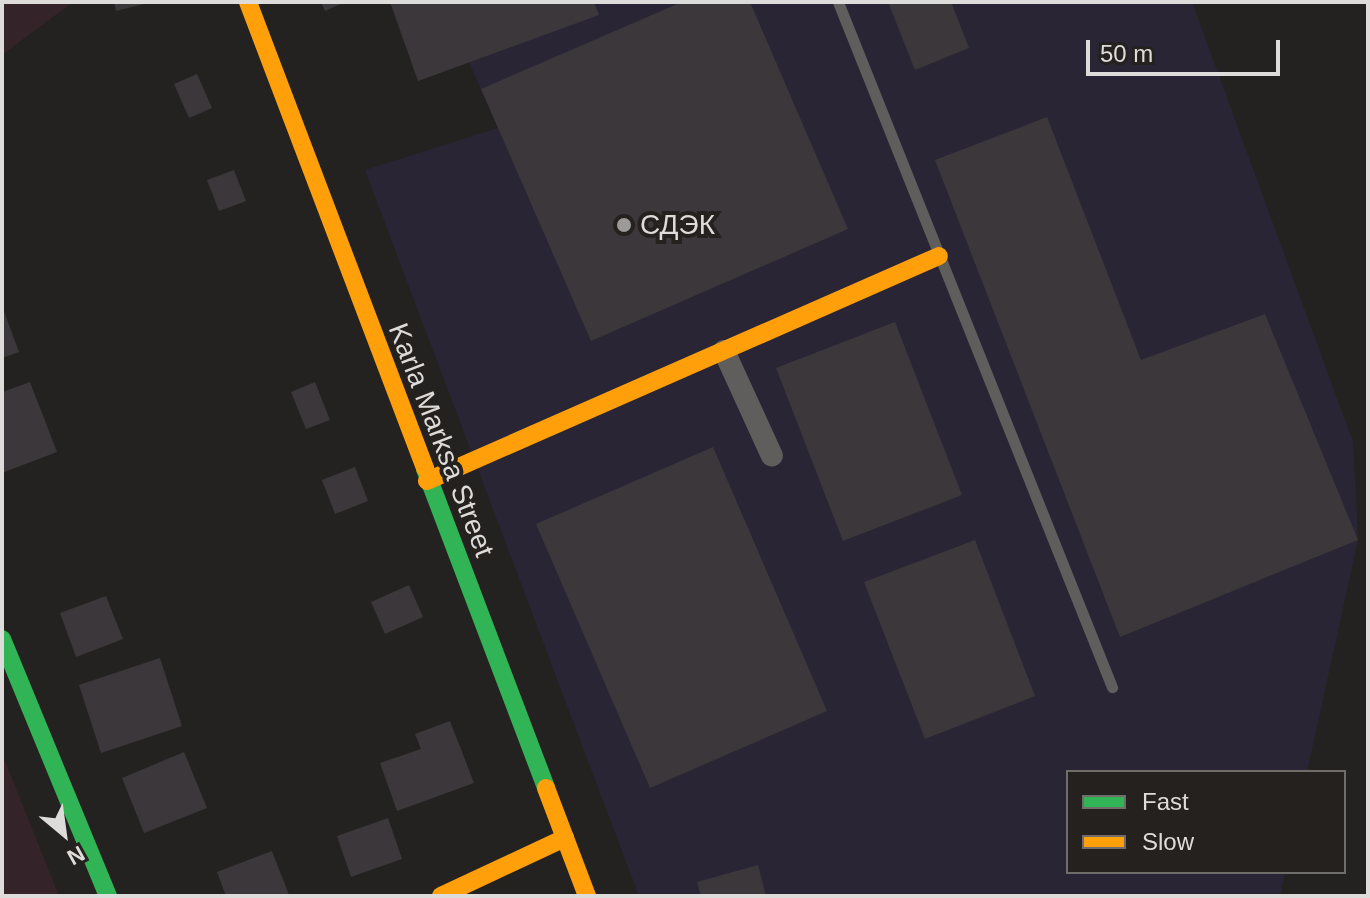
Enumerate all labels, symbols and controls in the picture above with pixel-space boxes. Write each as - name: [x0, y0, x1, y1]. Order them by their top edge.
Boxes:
- scale bar: [1090, 24, 1284, 74]
- text: 50 m: [1100, 40, 1153, 67]
- place label: СДЭК: [640, 208, 715, 242]
- marker: СДЭК: [615, 216, 633, 234]
- street label: Karla Marksa Street: [381, 318, 501, 562]
- legend: [1066, 770, 1346, 874]
- text: Fast: [1142, 788, 1189, 815]
- north arrow: [24, 794, 104, 874]
- text: Slow: [1142, 828, 1194, 855]
- text: N: [63, 841, 89, 870]

